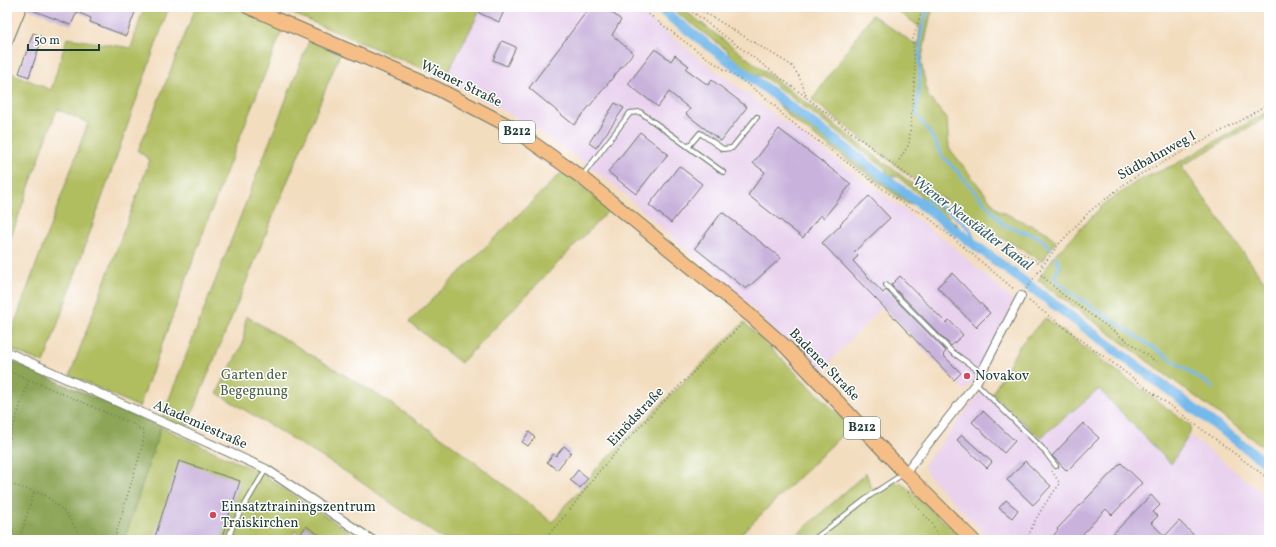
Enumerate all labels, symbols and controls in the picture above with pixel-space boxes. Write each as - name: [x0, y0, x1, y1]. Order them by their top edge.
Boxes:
- scale bar: [28, 26, 99, 52]
- text: 50 m: [34, 33, 60, 49]
- street label: Wiener Straße: [417, 56, 505, 112]
- road number: B212: [499, 121, 535, 143]
- street label: Südbahnweg I: [1115, 127, 1199, 185]
- water label: Wiener Neustädter Kanal: [907, 172, 1037, 277]
- street label: Badener Straße: [784, 324, 864, 406]
- park label: Garten der Begegnung: [220, 366, 288, 401]
- place label: Novakov: [975, 367, 1030, 386]
- marker: Novakov: [962, 371, 972, 381]
- street label: Einödstraße: [603, 383, 669, 451]
- street label: Akademiestraße: [150, 396, 250, 454]
- road number: B212: [844, 417, 880, 439]
- place label: Einsatztrainingszentrum Traiskirchen: [221, 498, 376, 533]
- marker: Einsatztrainingszentrum Traiskirchen: [208, 510, 218, 520]

